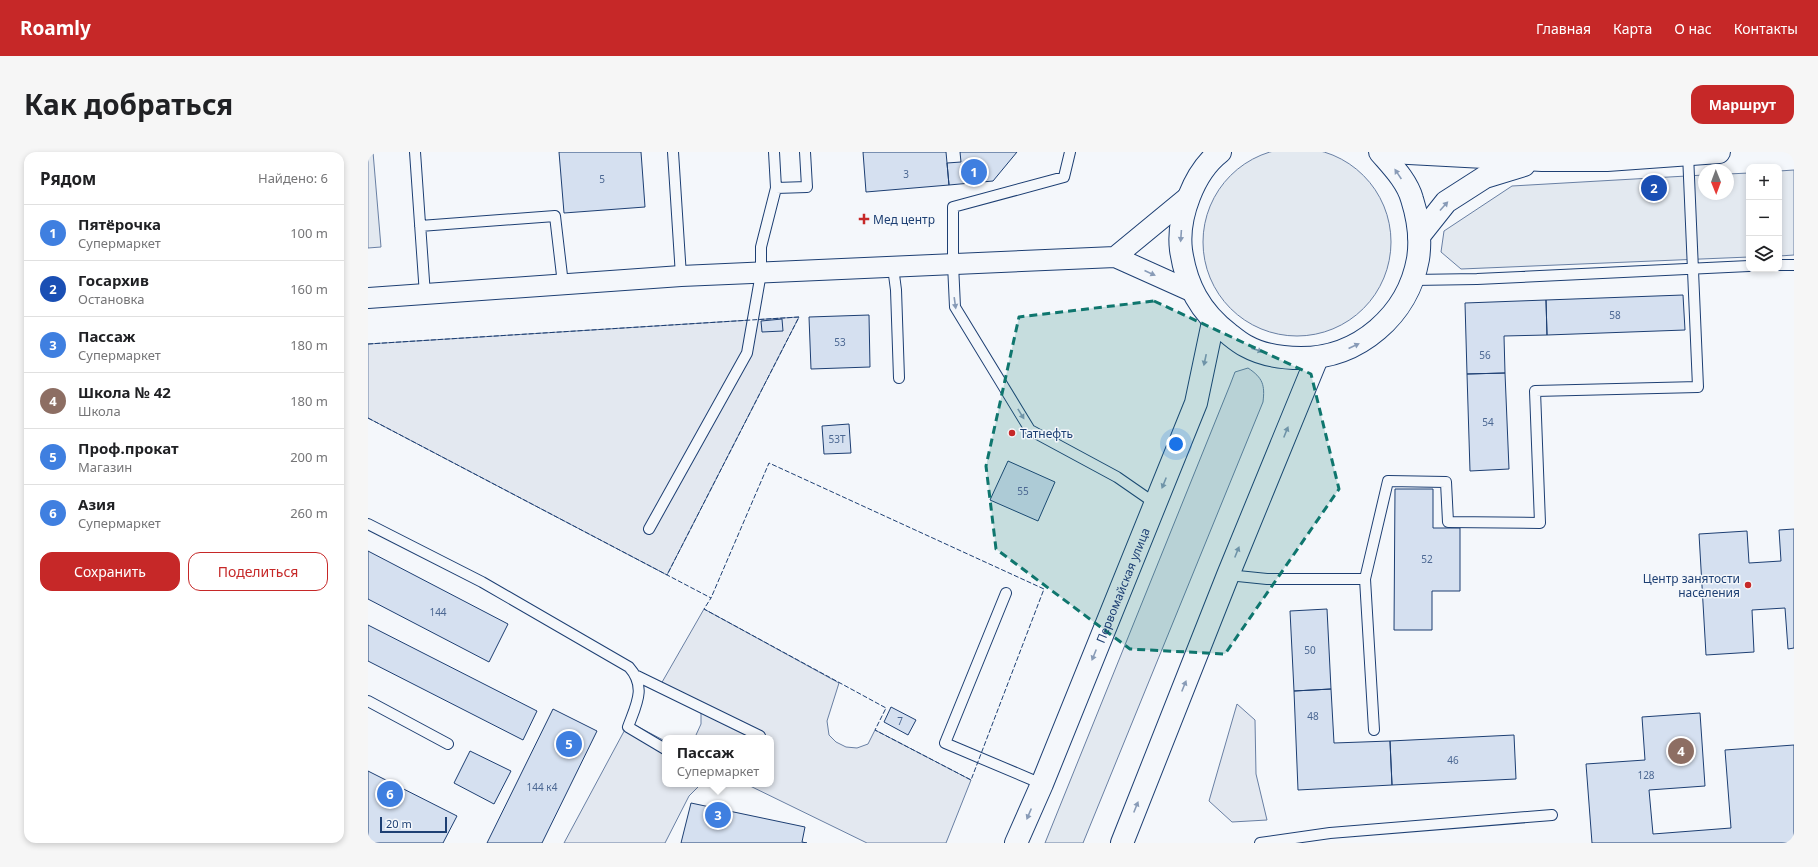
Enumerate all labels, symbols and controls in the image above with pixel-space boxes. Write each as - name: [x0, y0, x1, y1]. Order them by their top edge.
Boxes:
- text: Roamly: [20, 15, 91, 41]
- text: Главная: [1536, 19, 1591, 38]
- text: Карта: [1613, 19, 1652, 38]
- text: О нас: [1674, 19, 1712, 38]
- text: Контакты: [1734, 19, 1798, 38]
- text: Как добраться: [24, 85, 233, 123]
- button: Маршрут: [1691, 85, 1794, 124]
- pin: 1: [961, 157, 987, 187]
- north arrow: [1698, 164, 1734, 200]
- map controls: [1746, 164, 1782, 272]
- button: +: [1746, 164, 1782, 200]
- text: Рядом: [40, 167, 96, 190]
- house number: 3: [903, 167, 909, 181]
- one-way arrow: [1394, 168, 1402, 179]
- text: Найдено: 6: [258, 169, 328, 187]
- house number: 5: [599, 172, 605, 186]
- pin: 2: [1641, 173, 1667, 203]
- button: −: [1746, 200, 1782, 236]
- one-way arrow: [1439, 201, 1448, 211]
- place label: Мед центр: [873, 211, 935, 228]
- marker: Мед центр: [858, 213, 870, 225]
- text: Пятёрочка: [78, 214, 161, 234]
- text: 1: [49, 224, 57, 242]
- text: 100 m: [290, 224, 328, 242]
- one-way arrow: [1178, 230, 1185, 242]
- text: Супермаркет: [78, 234, 161, 252]
- button: layers: [1746, 236, 1782, 272]
- text: Госархив: [78, 270, 149, 290]
- one-way arrow: [1145, 271, 1157, 277]
- text: 2: [49, 280, 57, 298]
- text: 160 m: [290, 280, 328, 298]
- text: Остановка: [78, 290, 144, 308]
- one-way arrow: [952, 297, 958, 309]
- house number: 58: [1609, 308, 1621, 322]
- text: Пассаж: [78, 326, 136, 346]
- house number: 53: [834, 335, 846, 349]
- text: 3: [49, 336, 57, 354]
- text: 180 m: [290, 336, 328, 354]
- one-way arrow: [1348, 343, 1360, 349]
- text: Супермаркет: [78, 346, 161, 364]
- one-way arrow: [1252, 347, 1264, 353]
- house number: 56: [1479, 348, 1491, 362]
- one-way arrow: [1202, 354, 1208, 366]
- text: Школа № 42: [78, 382, 171, 402]
- text: 4: [49, 392, 57, 410]
- text: 180 m: [290, 392, 328, 410]
- text: Школа: [78, 402, 121, 420]
- one-way arrow: [1017, 408, 1024, 420]
- house number: 54: [1482, 415, 1494, 429]
- place label: Татнефть: [1020, 425, 1073, 442]
- one-way arrow: [1283, 426, 1289, 437]
- marker: Татнефть: [1007, 428, 1017, 438]
- house number: 53Т: [829, 432, 846, 446]
- your location: [1166, 434, 1186, 454]
- text: Проф.прокат: [78, 438, 179, 458]
- text: 5: [49, 448, 57, 466]
- text: 200 m: [290, 448, 328, 466]
- text: Магазин: [78, 458, 132, 476]
- one-way arrow: [1161, 477, 1167, 489]
- house number: 55: [1017, 484, 1029, 498]
- text: Азия: [78, 494, 115, 514]
- text: 6: [49, 504, 57, 522]
- text: 260 m: [290, 504, 328, 522]
- text: Супермаркет: [78, 514, 161, 532]
- street label: Первомайская улица: [1091, 525, 1153, 645]
- one-way arrow: [1234, 546, 1240, 557]
- button: Сохранить: [40, 552, 180, 591]
- button: Поделиться: [188, 552, 328, 591]
- house number: 52: [1421, 552, 1433, 566]
- place label: Центр занятости населения: [1643, 570, 1740, 601]
- marker: Центр занятости населения: [1743, 580, 1753, 590]
- house number: 144: [429, 605, 447, 619]
- house number: 50: [1304, 643, 1316, 657]
- one-way arrow: [1091, 650, 1097, 661]
- one-way arrow: [1181, 679, 1187, 691]
- house number: 48: [1307, 709, 1319, 723]
- house number: 7: [897, 714, 903, 728]
- pin: 5: [556, 729, 582, 759]
- popup: [662, 735, 774, 787]
- pin: 4: [1668, 736, 1694, 766]
- text: Пассаж: [677, 742, 734, 762]
- house number: 46: [1447, 753, 1459, 767]
- text: Супермаркет: [677, 762, 759, 780]
- house number: 128: [1637, 768, 1655, 782]
- pin: 6: [377, 779, 403, 809]
- house number: 144 к4: [527, 780, 558, 794]
- pin: 3: [705, 800, 731, 830]
- one-way arrow: [1134, 800, 1140, 812]
- one-way arrow: [1025, 809, 1031, 821]
- scale bar: [380, 815, 447, 834]
- text: 20 m: [386, 816, 412, 831]

